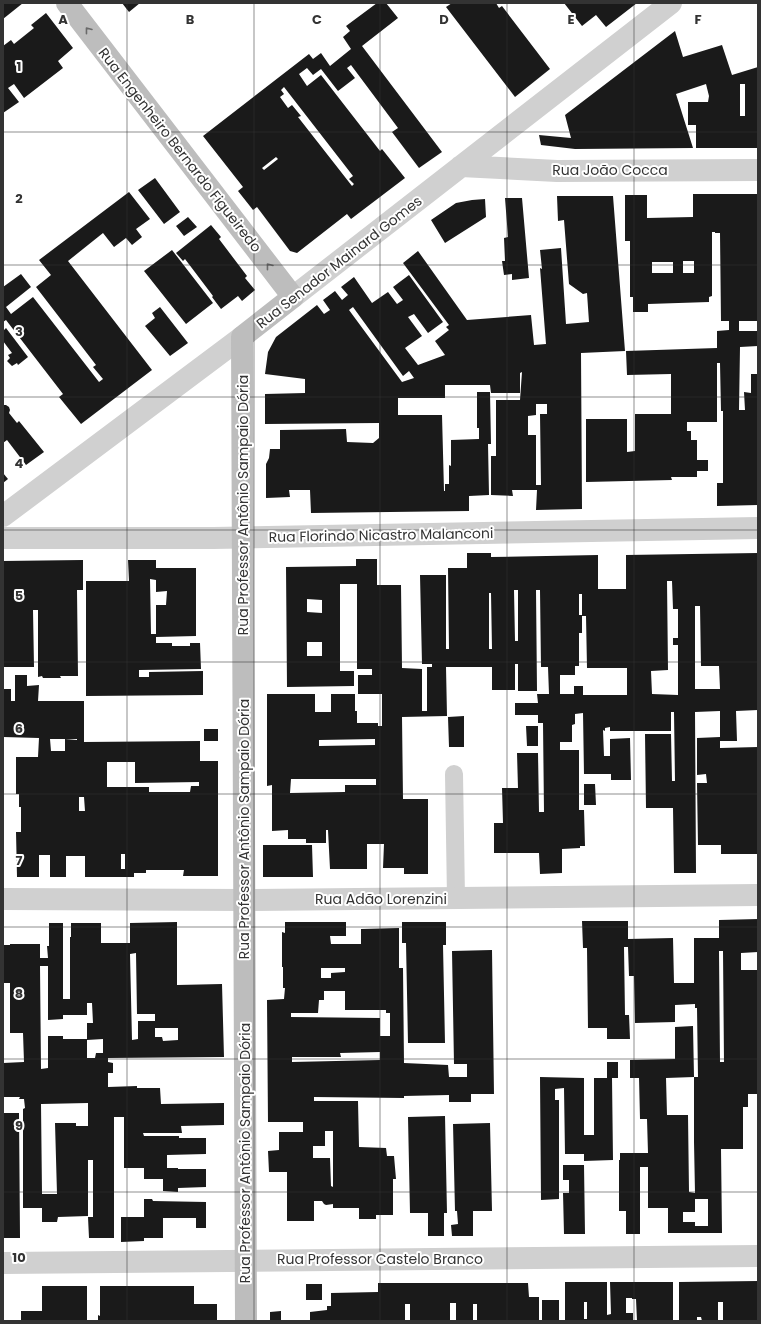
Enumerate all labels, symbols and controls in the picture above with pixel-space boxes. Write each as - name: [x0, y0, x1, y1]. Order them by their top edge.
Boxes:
- text: A: [58, 10, 68, 29]
- text: B: [186, 10, 195, 29]
- text: C: [312, 10, 322, 29]
- text: D: [439, 10, 449, 29]
- text: E: [567, 10, 575, 29]
- text: F: [694, 10, 702, 29]
- one-way arrow: [86, 28, 93, 35]
- street label: Rua Engenheiro Bernardo Figueiredo: [94, 44, 266, 256]
- text: 1: [17, 57, 21, 76]
- street label: Rua João Cocca: [552, 160, 668, 180]
- text: 2: [15, 189, 23, 208]
- street label: Rua Senador Mainard Gomes: [252, 191, 426, 333]
- one-way arrow: [267, 264, 274, 271]
- text: 3: [15, 322, 23, 341]
- street label: Rua Professor Antônio Sampaio Dória: [233, 375, 253, 635]
- text: 4: [15, 454, 24, 473]
- street label: Rua Florindo Nicastro Malanconi: [268, 523, 494, 547]
- text: 5: [15, 586, 23, 605]
- street label: Rua Professor Antônio Sampaio Dória: [234, 699, 254, 959]
- text: 6: [15, 719, 23, 738]
- text: 7: [16, 851, 23, 870]
- street label: Rua Adão Lorenzini: [315, 889, 447, 909]
- text: 8: [15, 984, 23, 1003]
- street label: Rua Professor Antônio Sampaio Dória: [235, 1023, 255, 1283]
- text: 9: [15, 1116, 23, 1135]
- text: 10: [12, 1248, 26, 1267]
- street label: Rua Professor Castelo Branco: [277, 1249, 483, 1269]

